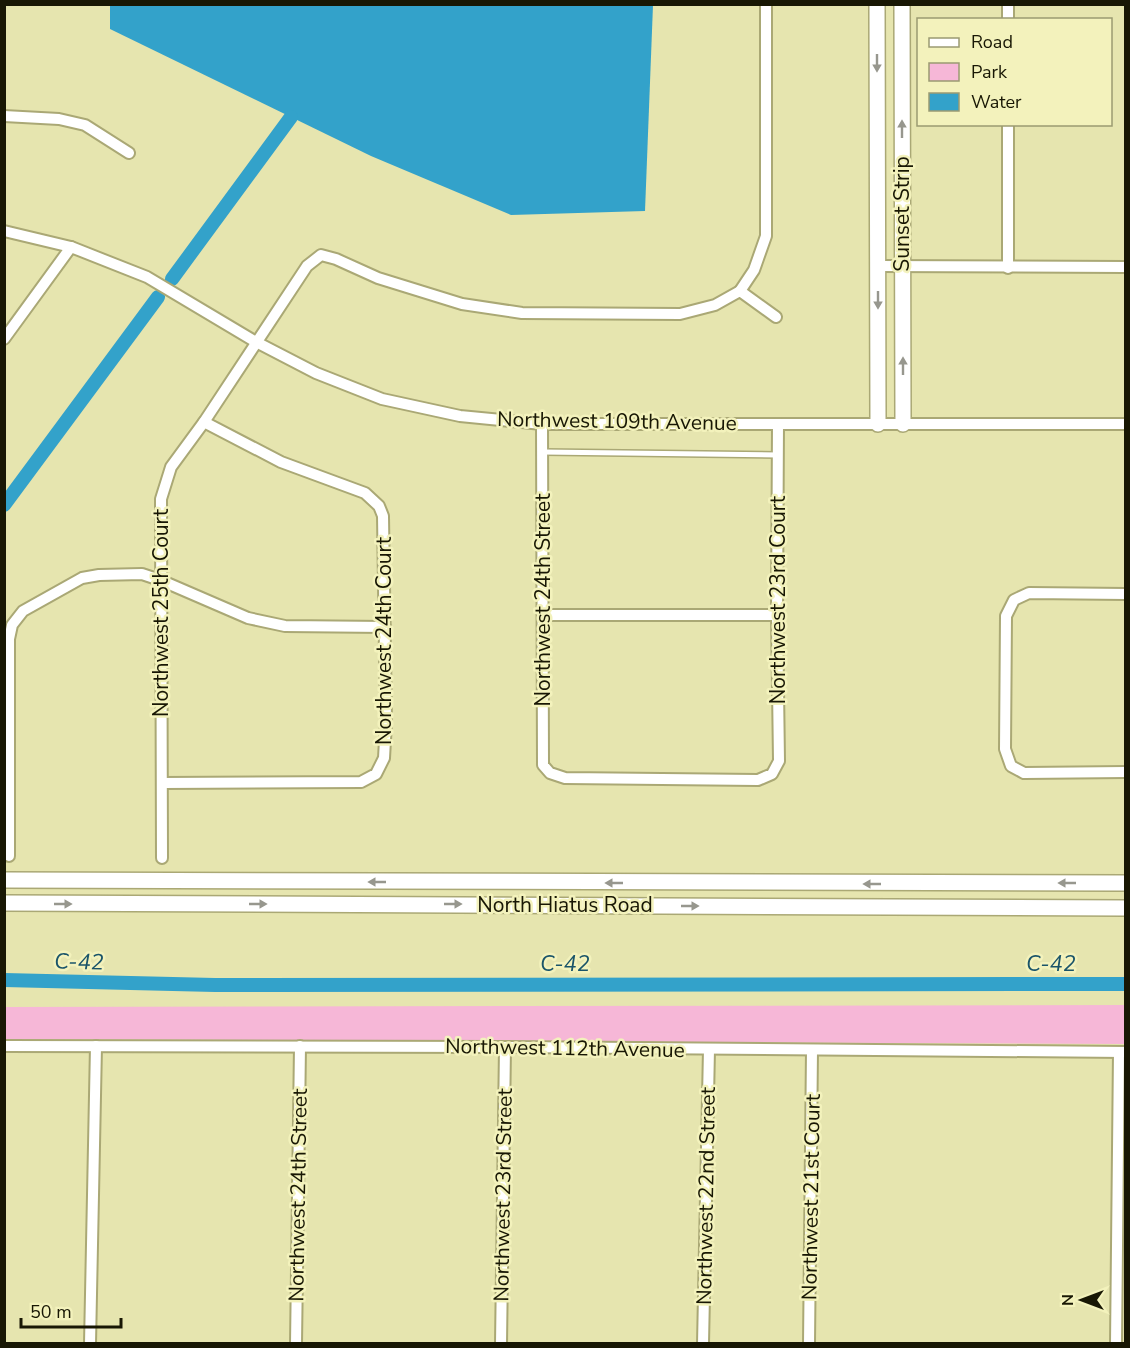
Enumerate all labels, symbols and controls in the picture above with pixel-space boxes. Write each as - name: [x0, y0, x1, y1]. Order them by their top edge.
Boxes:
- legend: [917, 18, 1112, 126]
- text: Road: [971, 30, 1013, 54]
- one-way arrow: [872, 53, 882, 72]
- text: Park: [971, 60, 1008, 84]
- text: Water: [971, 90, 1022, 114]
- one-way arrow: [897, 119, 907, 138]
- street label: Sunset Strip: [888, 156, 916, 272]
- one-way arrow: [873, 290, 882, 309]
- one-way arrow: [898, 356, 908, 375]
- street label: Northwest 109th Avenue: [497, 405, 737, 437]
- street label: Northwest 24th Street: [529, 493, 557, 707]
- street label: Northwest 23rd Court: [764, 495, 792, 704]
- street label: Northwest 25th Court: [147, 508, 175, 717]
- street label: Northwest 24th Court: [370, 536, 398, 745]
- one-way arrow: [368, 877, 387, 887]
- one-way arrow: [605, 878, 624, 888]
- one-way arrow: [1058, 878, 1077, 888]
- one-way arrow: [863, 879, 882, 889]
- street label: North Hiatus Road: [477, 891, 653, 919]
- one-way arrow: [53, 899, 72, 909]
- one-way arrow: [248, 899, 267, 909]
- one-way arrow: [443, 899, 462, 909]
- one-way arrow: [680, 901, 699, 911]
- water label: C-42: [54, 947, 104, 977]
- water label: C-42: [540, 949, 590, 979]
- water label: C-42: [1026, 949, 1076, 979]
- street label: Northwest 112th Avenue: [445, 1032, 685, 1064]
- street label: Northwest 22nd Street: [690, 1086, 722, 1305]
- street label: Northwest 23rd Street: [487, 1087, 519, 1302]
- street label: Northwest 24th Street: [282, 1088, 314, 1302]
- street label: Northwest 21st Court: [795, 1093, 827, 1300]
- north arrow: [1052, 1270, 1112, 1330]
- scale bar: [21, 1291, 122, 1329]
- text: N: [1057, 1294, 1079, 1306]
- text: 50 m: [30, 1300, 72, 1324]

